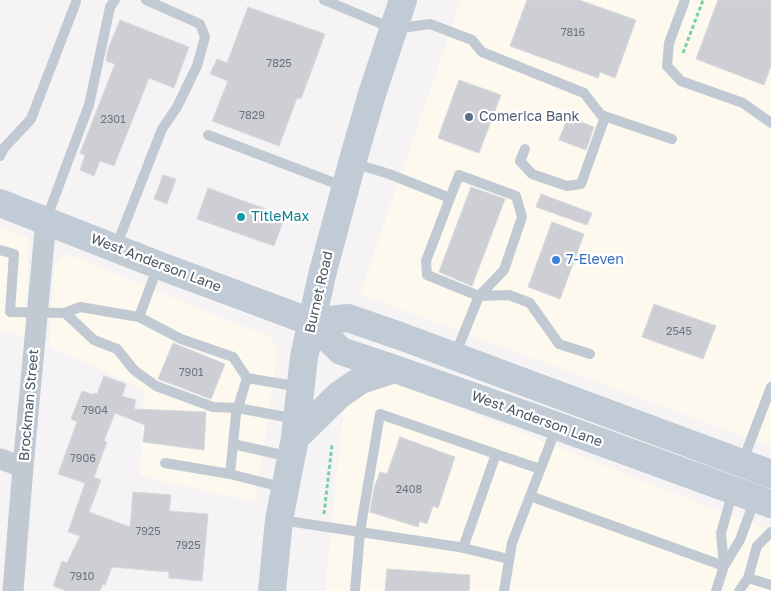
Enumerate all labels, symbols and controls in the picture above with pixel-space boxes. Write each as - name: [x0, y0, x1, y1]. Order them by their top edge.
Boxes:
- house number: 7816: [561, 26, 585, 40]
- house number: 7825: [266, 57, 292, 71]
- house number: 7829: [239, 109, 265, 123]
- place label: Comerica Bank: [479, 109, 579, 125]
- marker: Comerica Bank: [463, 111, 475, 123]
- house number: 2301: [101, 113, 125, 127]
- place label: TitleMax: [251, 209, 309, 225]
- marker: TitleMax: [235, 211, 247, 223]
- street label: West Anderson Lane: [88, 230, 224, 296]
- street label: Burnet Road: [301, 249, 337, 335]
- place label: 7-Eleven: [566, 252, 624, 268]
- marker: 7-Eleven: [550, 254, 562, 266]
- house number: 2545: [666, 325, 692, 339]
- street label: Brockman Street: [16, 348, 42, 462]
- house number: 7901: [179, 366, 203, 380]
- street label: West Anderson Lane: [469, 387, 605, 451]
- house number: 7904: [82, 404, 108, 418]
- house number: 7906: [70, 452, 96, 466]
- house number: 2408: [396, 483, 422, 497]
- house number: 7925: [135, 525, 161, 539]
- house number: 7925: [175, 539, 201, 553]
- house number: 7910: [70, 570, 94, 584]

